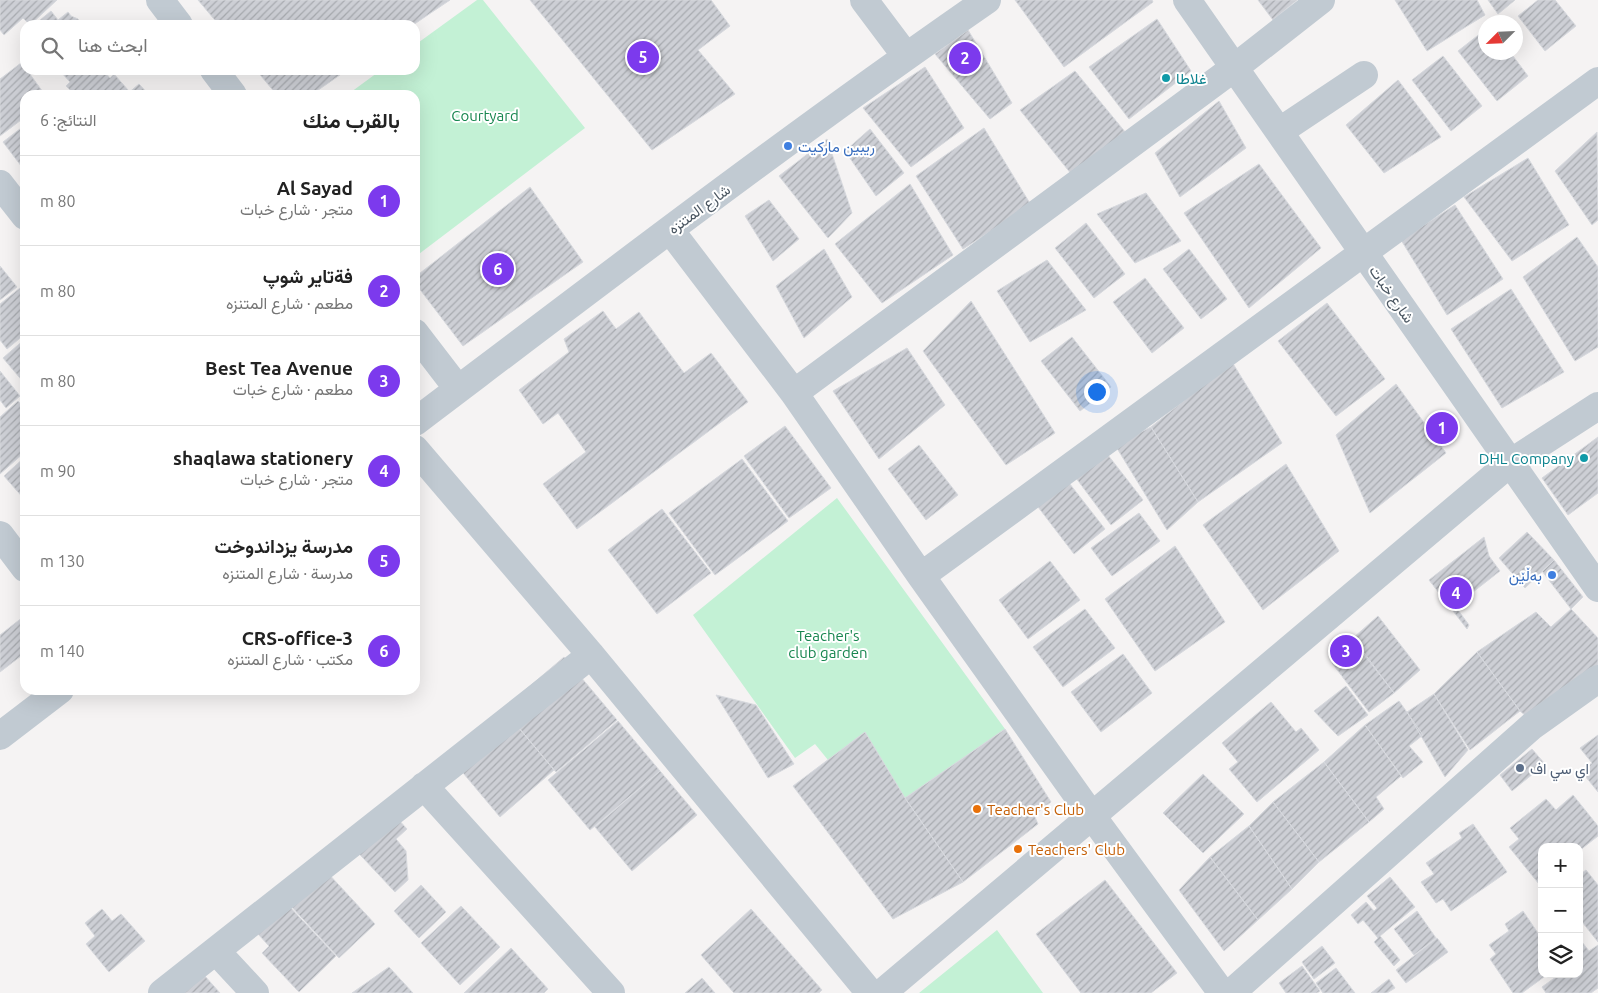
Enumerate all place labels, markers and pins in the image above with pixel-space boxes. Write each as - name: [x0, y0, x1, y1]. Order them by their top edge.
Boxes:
- pin: 5: [627, 38, 659, 76]
- pin: 2: [949, 39, 981, 77]
- place label: غلاطا: [1176, 70, 1207, 87]
- marker: غلاطا: [1160, 72, 1172, 84]
- place label: ريبين ماركيت: [798, 138, 875, 157]
- marker: ريبين ماركيت: [782, 140, 794, 152]
- pin: 6: [482, 250, 514, 288]
- pin: 1: [1426, 409, 1458, 447]
- place label: DHL Company: [1479, 450, 1574, 467]
- marker: DHL Company: [1578, 452, 1590, 464]
- place label: بەڵێن: [1509, 567, 1542, 586]
- marker: بەڵێن: [1546, 569, 1558, 581]
- pin: 4: [1440, 574, 1472, 612]
- pin: 3: [1330, 632, 1362, 670]
- place label: اي سي اف: [1530, 760, 1589, 782]
- marker: اي سي اف: [1514, 762, 1526, 774]
- place label: Teacher's Club: [987, 801, 1084, 818]
- marker: Teacher's Club: [971, 803, 983, 815]
- place label: Teachers' Club: [1028, 841, 1125, 858]
- marker: Teachers' Club: [1012, 843, 1024, 855]

